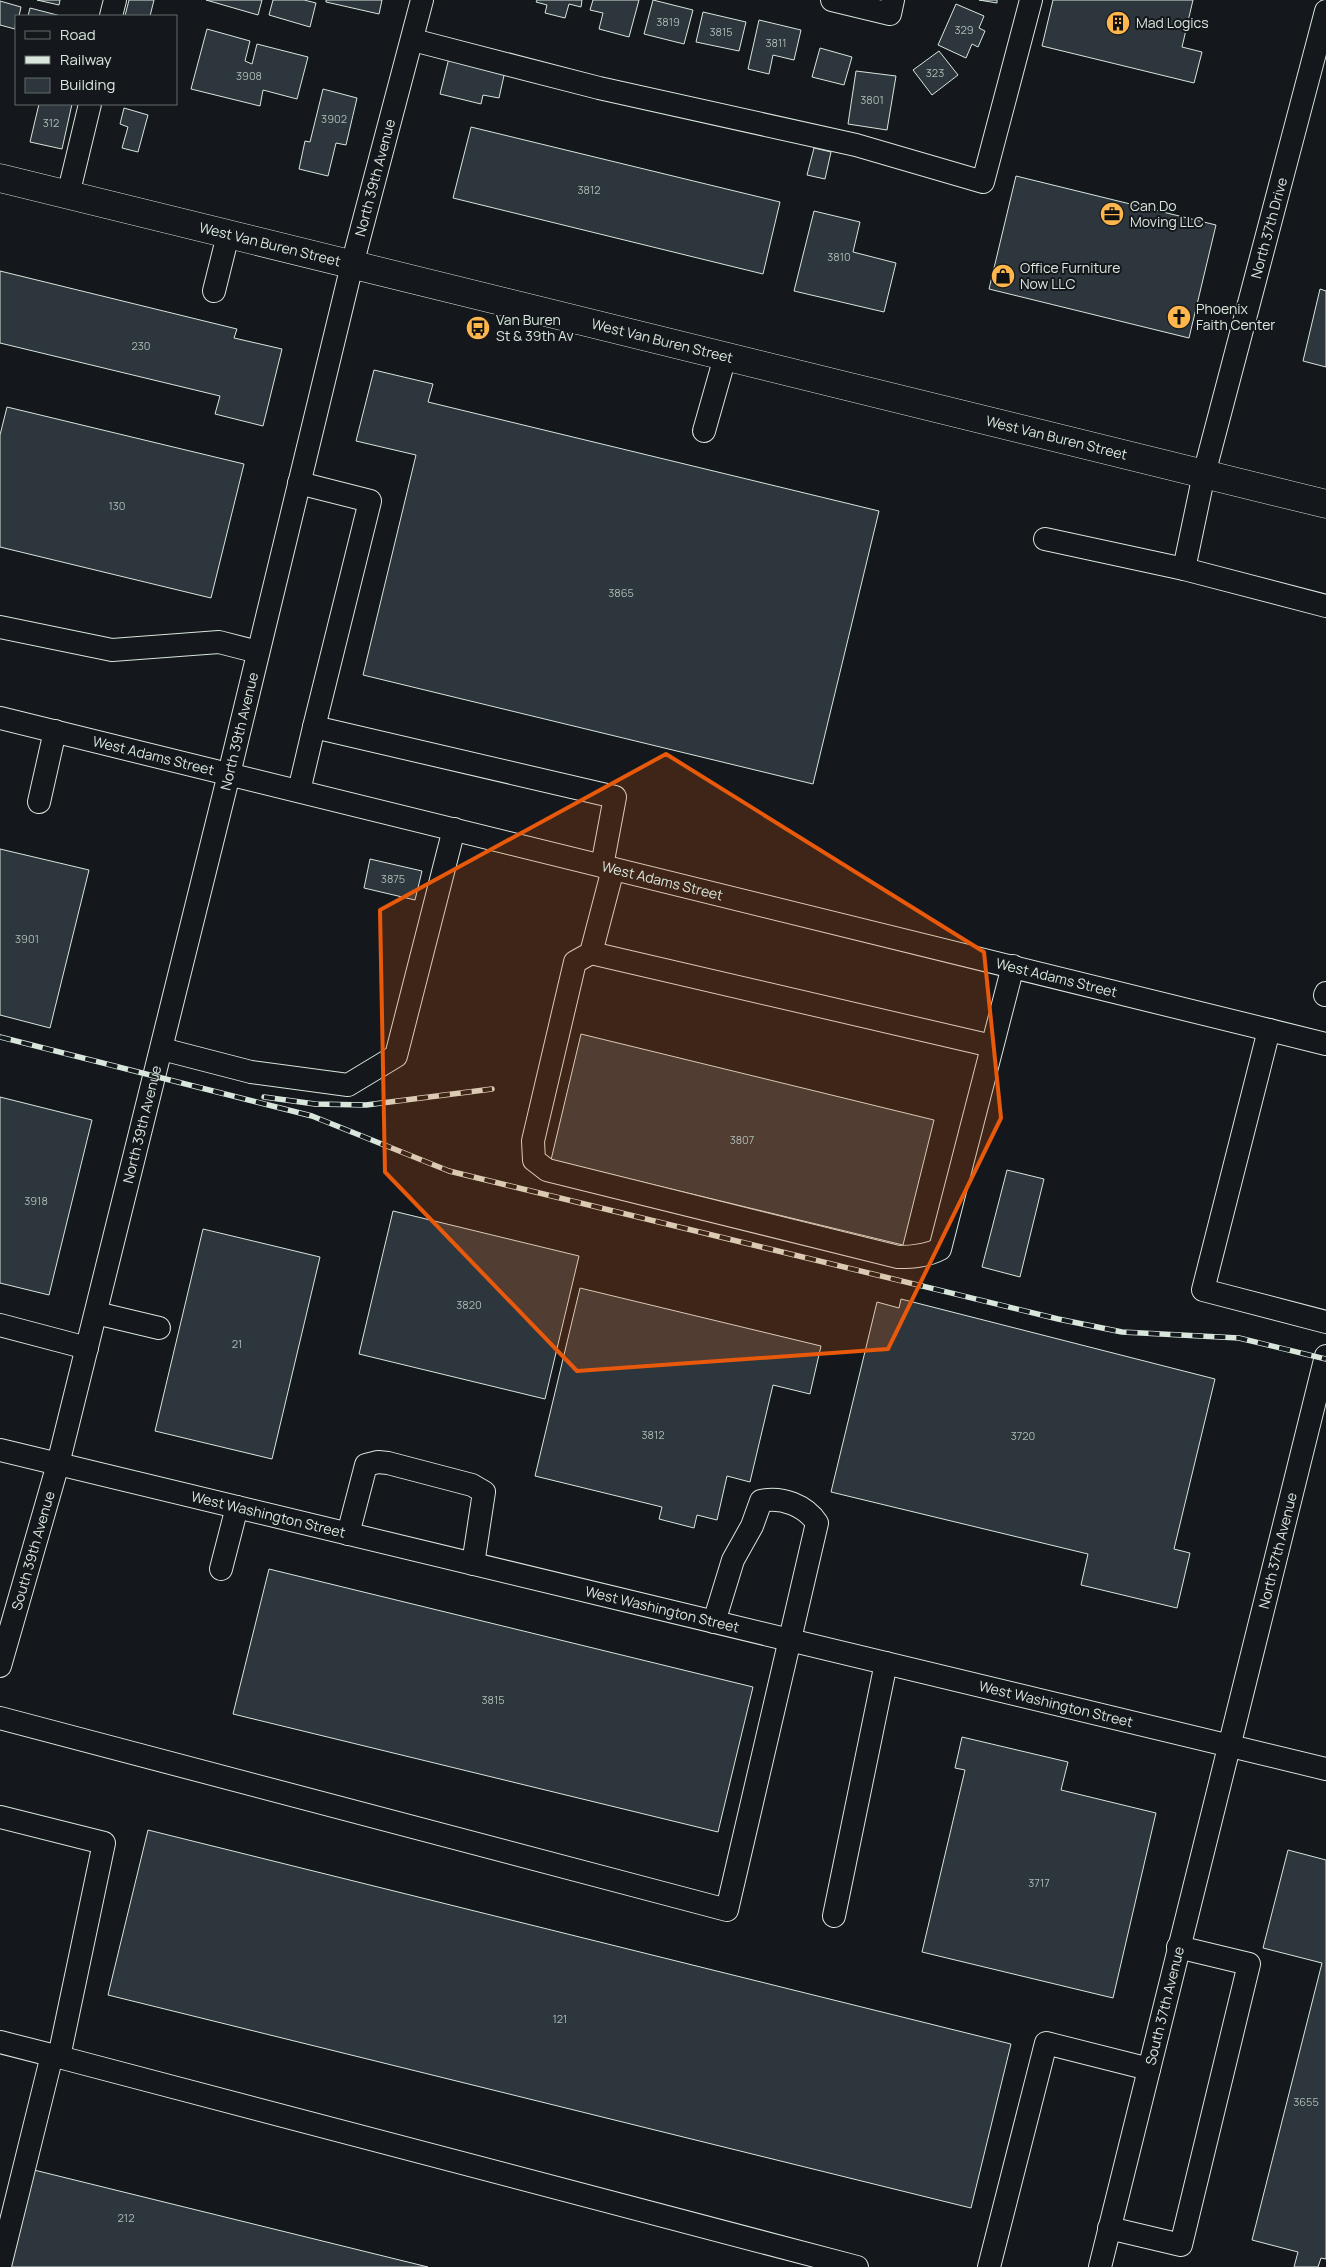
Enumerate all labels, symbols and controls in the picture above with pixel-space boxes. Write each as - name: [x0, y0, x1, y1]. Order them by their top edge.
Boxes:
- building icon: Mad Logics: [1105, 10, 1131, 36]
- place label: Mad Logics: [1136, 13, 1209, 32]
- house number: 3819: [656, 14, 680, 29]
- legend: [15, 15, 178, 105]
- house number: 329: [954, 22, 974, 37]
- text: Road: [60, 24, 96, 45]
- house number: 3815: [709, 24, 733, 39]
- house number: 3811: [765, 35, 787, 50]
- text: Railway: [60, 49, 112, 70]
- house number: 323: [926, 65, 944, 80]
- house number: 3908: [236, 68, 262, 83]
- text: Building: [60, 74, 115, 95]
- house number: 3801: [860, 92, 884, 107]
- house number: 3902: [321, 111, 347, 126]
- house number: 312: [43, 115, 59, 130]
- street label: North 39th Avenue: [350, 117, 399, 238]
- street label: North 37th Drive: [1246, 175, 1291, 280]
- house number: 3812: [577, 182, 601, 197]
- place label: Can Do Moving LLC: [1130, 196, 1204, 231]
- office icon: Can Do Moving LLC: [1099, 201, 1125, 227]
- street label: West Van Buren Street: [197, 217, 343, 271]
- house number: 3810: [827, 249, 851, 264]
- place label: Office Furniture Now LLC: [1020, 258, 1120, 293]
- shop icon: Office Furniture Now LLC: [990, 263, 1016, 289]
- place label: Phoenix Faith Center: [1196, 299, 1275, 334]
- church icon: Phoenix Faith Center: [1166, 304, 1192, 330]
- place label: Van Buren St & 39th Av: [496, 310, 574, 345]
- street label: West Van Buren Street: [590, 314, 736, 367]
- bus stop icon: Van Buren St & 39th Av: [465, 315, 491, 341]
- house number: 230: [131, 338, 151, 353]
- street label: West Van Buren Street: [984, 411, 1130, 464]
- house number: 130: [108, 498, 126, 513]
- house number: 3865: [608, 585, 634, 600]
- street label: North 39th Avenue: [215, 670, 262, 792]
- street label: West Adams Street: [91, 731, 217, 779]
- street label: West Adams Street: [600, 856, 725, 905]
- house number: 3875: [381, 871, 405, 886]
- house number: 3901: [15, 931, 39, 946]
- street label: West Adams Street: [994, 953, 1120, 1001]
- street label: North 39th Avenue: [118, 1063, 165, 1185]
- house number: 3807: [730, 1132, 754, 1147]
- house number: 3918: [24, 1193, 48, 1208]
- house number: 3820: [456, 1297, 482, 1312]
- house number: 21: [232, 1336, 242, 1351]
- house number: 3812: [641, 1427, 665, 1442]
- house number: 3720: [1011, 1428, 1035, 1443]
- street label: West Washington Street: [189, 1486, 348, 1542]
- street label: South 39th Avenue: [7, 1489, 59, 1612]
- street label: North 37th Avenue: [1254, 1490, 1301, 1611]
- street label: West Washington Street: [583, 1581, 742, 1637]
- street label: West Washington Street: [977, 1676, 1135, 1731]
- house number: 3815: [481, 1692, 505, 1707]
- house number: 3717: [1028, 1875, 1050, 1890]
- street label: South 37th Avenue: [1140, 1945, 1188, 2067]
- house number: 121: [553, 2011, 567, 2026]
- house number: 3655: [1293, 2094, 1319, 2109]
- house number: 212: [118, 2210, 134, 2225]

